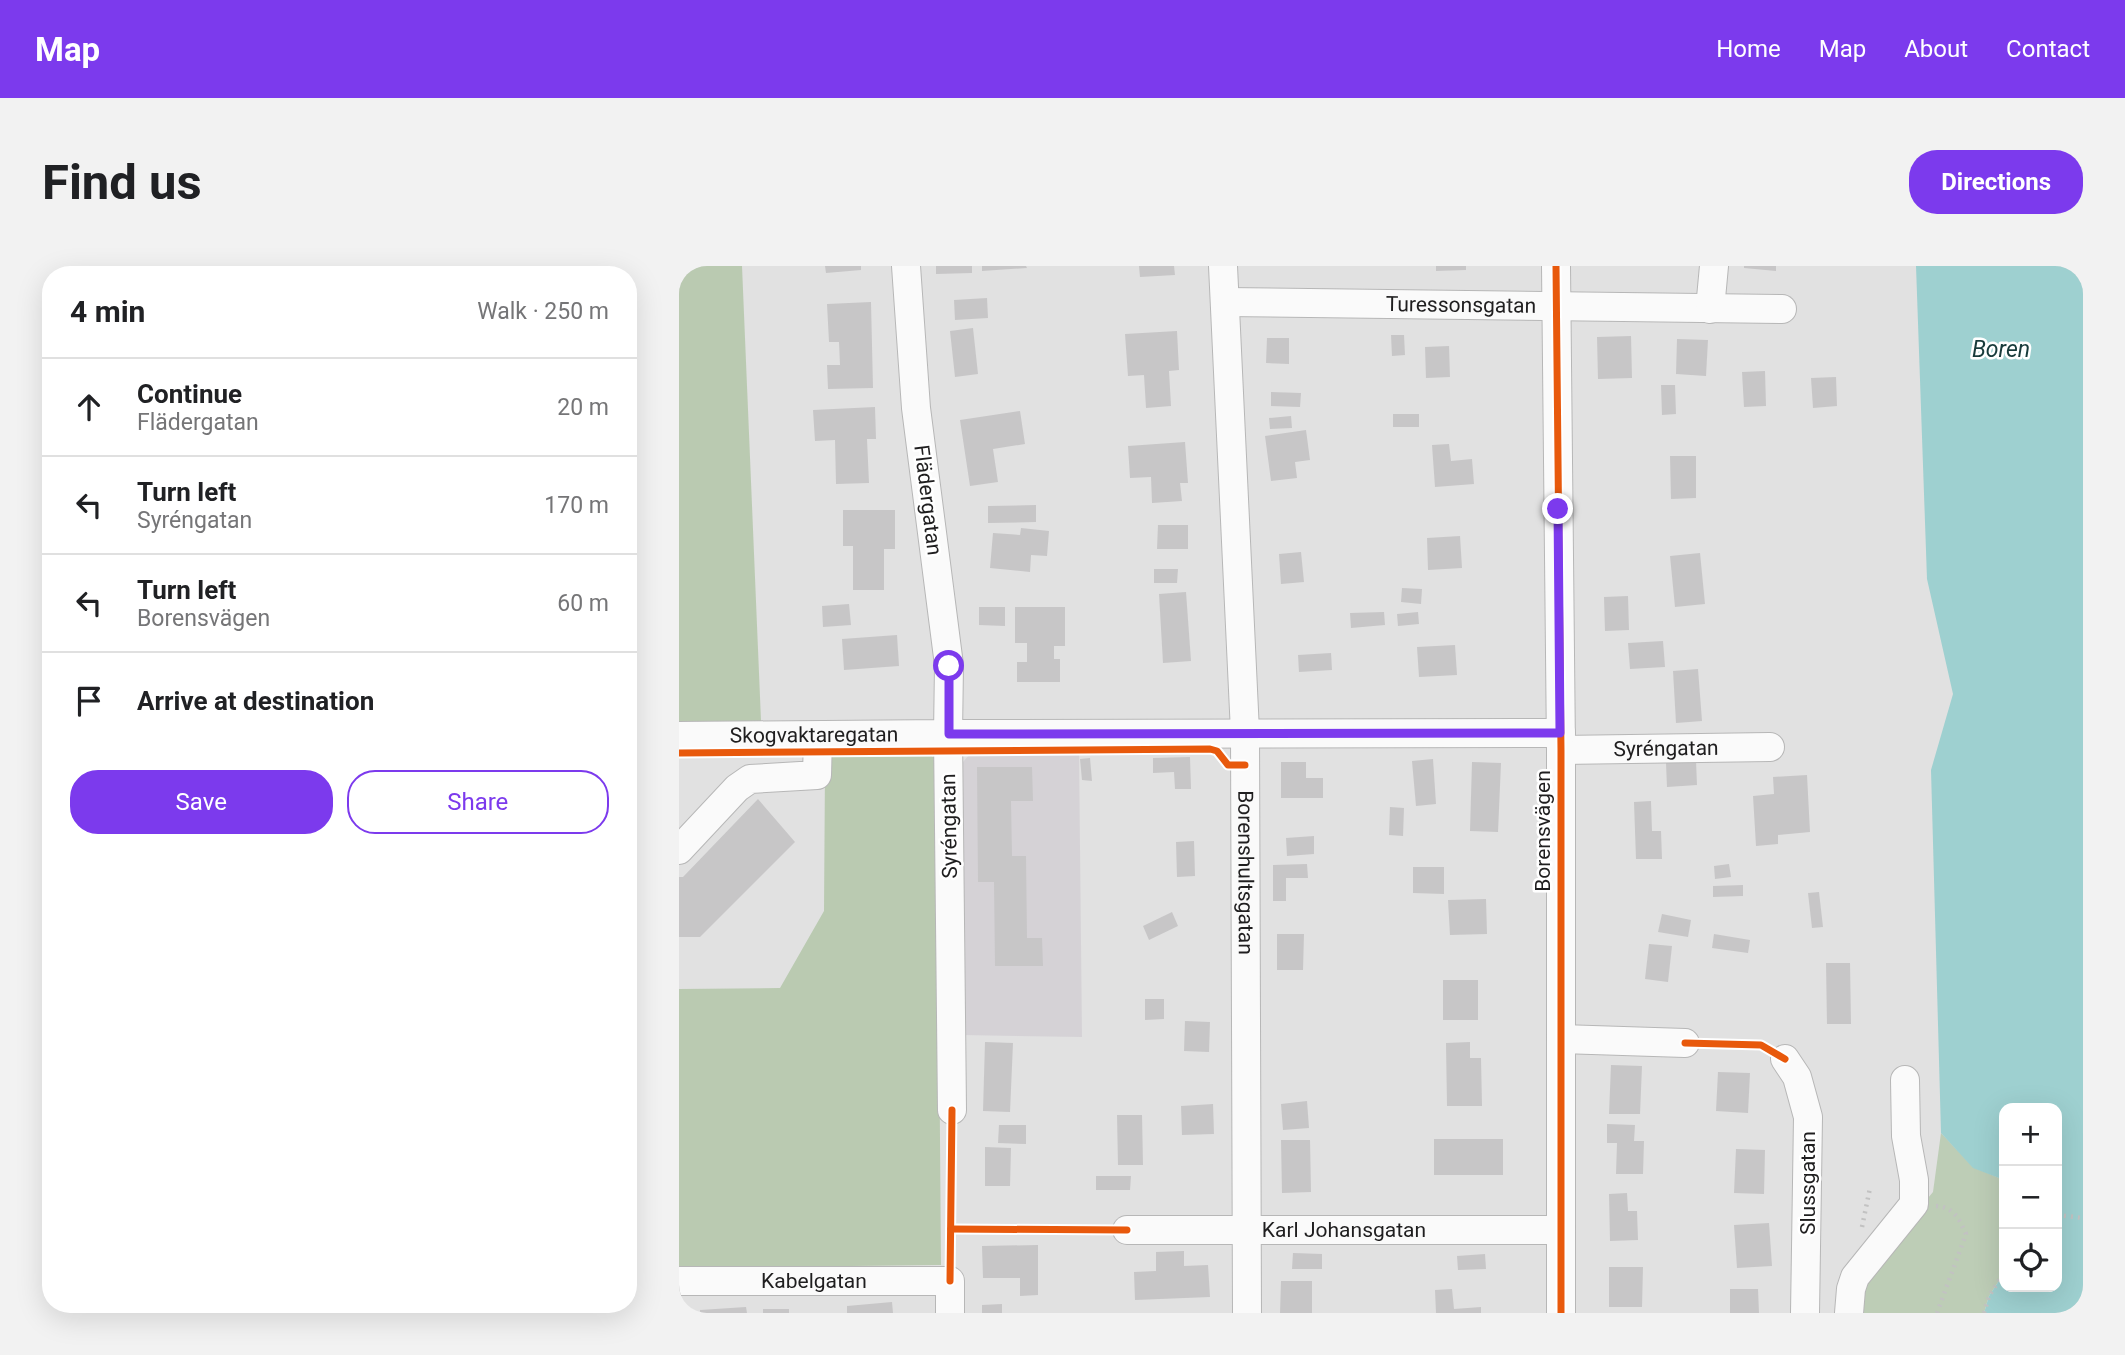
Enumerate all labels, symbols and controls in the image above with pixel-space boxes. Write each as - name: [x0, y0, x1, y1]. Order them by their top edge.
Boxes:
- text: Map: [35, 30, 100, 69]
- text: Home: [1716, 35, 1781, 63]
- text: Map: [1819, 35, 1866, 63]
- text: About: [1904, 35, 1968, 63]
- text: Contact: [2006, 35, 2090, 63]
- button: Directions: [1909, 150, 2083, 214]
- text: Find us: [42, 154, 202, 211]
- street label: Turessonsgatan: [1386, 292, 1536, 318]
- text: 4 min: [70, 294, 145, 329]
- text: Walk · 250 m: [477, 298, 609, 325]
- water label: Boren: [1972, 336, 2030, 363]
- text: Continue: [137, 379, 242, 409]
- icon: ahead: [70, 388, 108, 426]
- text: 20 m: [557, 394, 609, 421]
- text: Flädergatan: [137, 409, 259, 436]
- street label: Flädergatan: [909, 443, 947, 557]
- text: Turn left: [137, 477, 236, 507]
- icon: left: [70, 486, 108, 524]
- text: 170 m: [544, 492, 609, 519]
- route end: [1542, 493, 1573, 524]
- text: Syréngatan: [137, 507, 252, 534]
- text: Turn left: [137, 575, 236, 605]
- icon: left: [70, 584, 108, 622]
- text: 60 m: [557, 590, 609, 617]
- text: Borensvägen: [137, 605, 270, 632]
- route start: [933, 650, 964, 681]
- icon: arrive: [70, 682, 108, 720]
- text: Arrive at destination: [137, 686, 374, 716]
- street label: Skogvaktaregatan: [730, 722, 898, 748]
- street label: Syréngatan: [1613, 736, 1719, 761]
- button: Save: [70, 770, 333, 834]
- button: Share: [347, 770, 609, 834]
- street label: Borensvägen: [1531, 770, 1555, 892]
- street label: Syréngatan: [936, 773, 962, 879]
- street label: Borenshultsgatan: [1233, 790, 1258, 955]
- map controls: [1999, 1103, 2062, 1292]
- button: +: [1999, 1103, 2062, 1166]
- street label: Slussgatan: [1796, 1131, 1820, 1235]
- button: −: [1999, 1166, 2062, 1229]
- street label: Karl Johansgatan: [1262, 1218, 1426, 1242]
- button: locate: [1999, 1229, 2062, 1292]
- street label: Kabelgatan: [761, 1269, 867, 1293]

